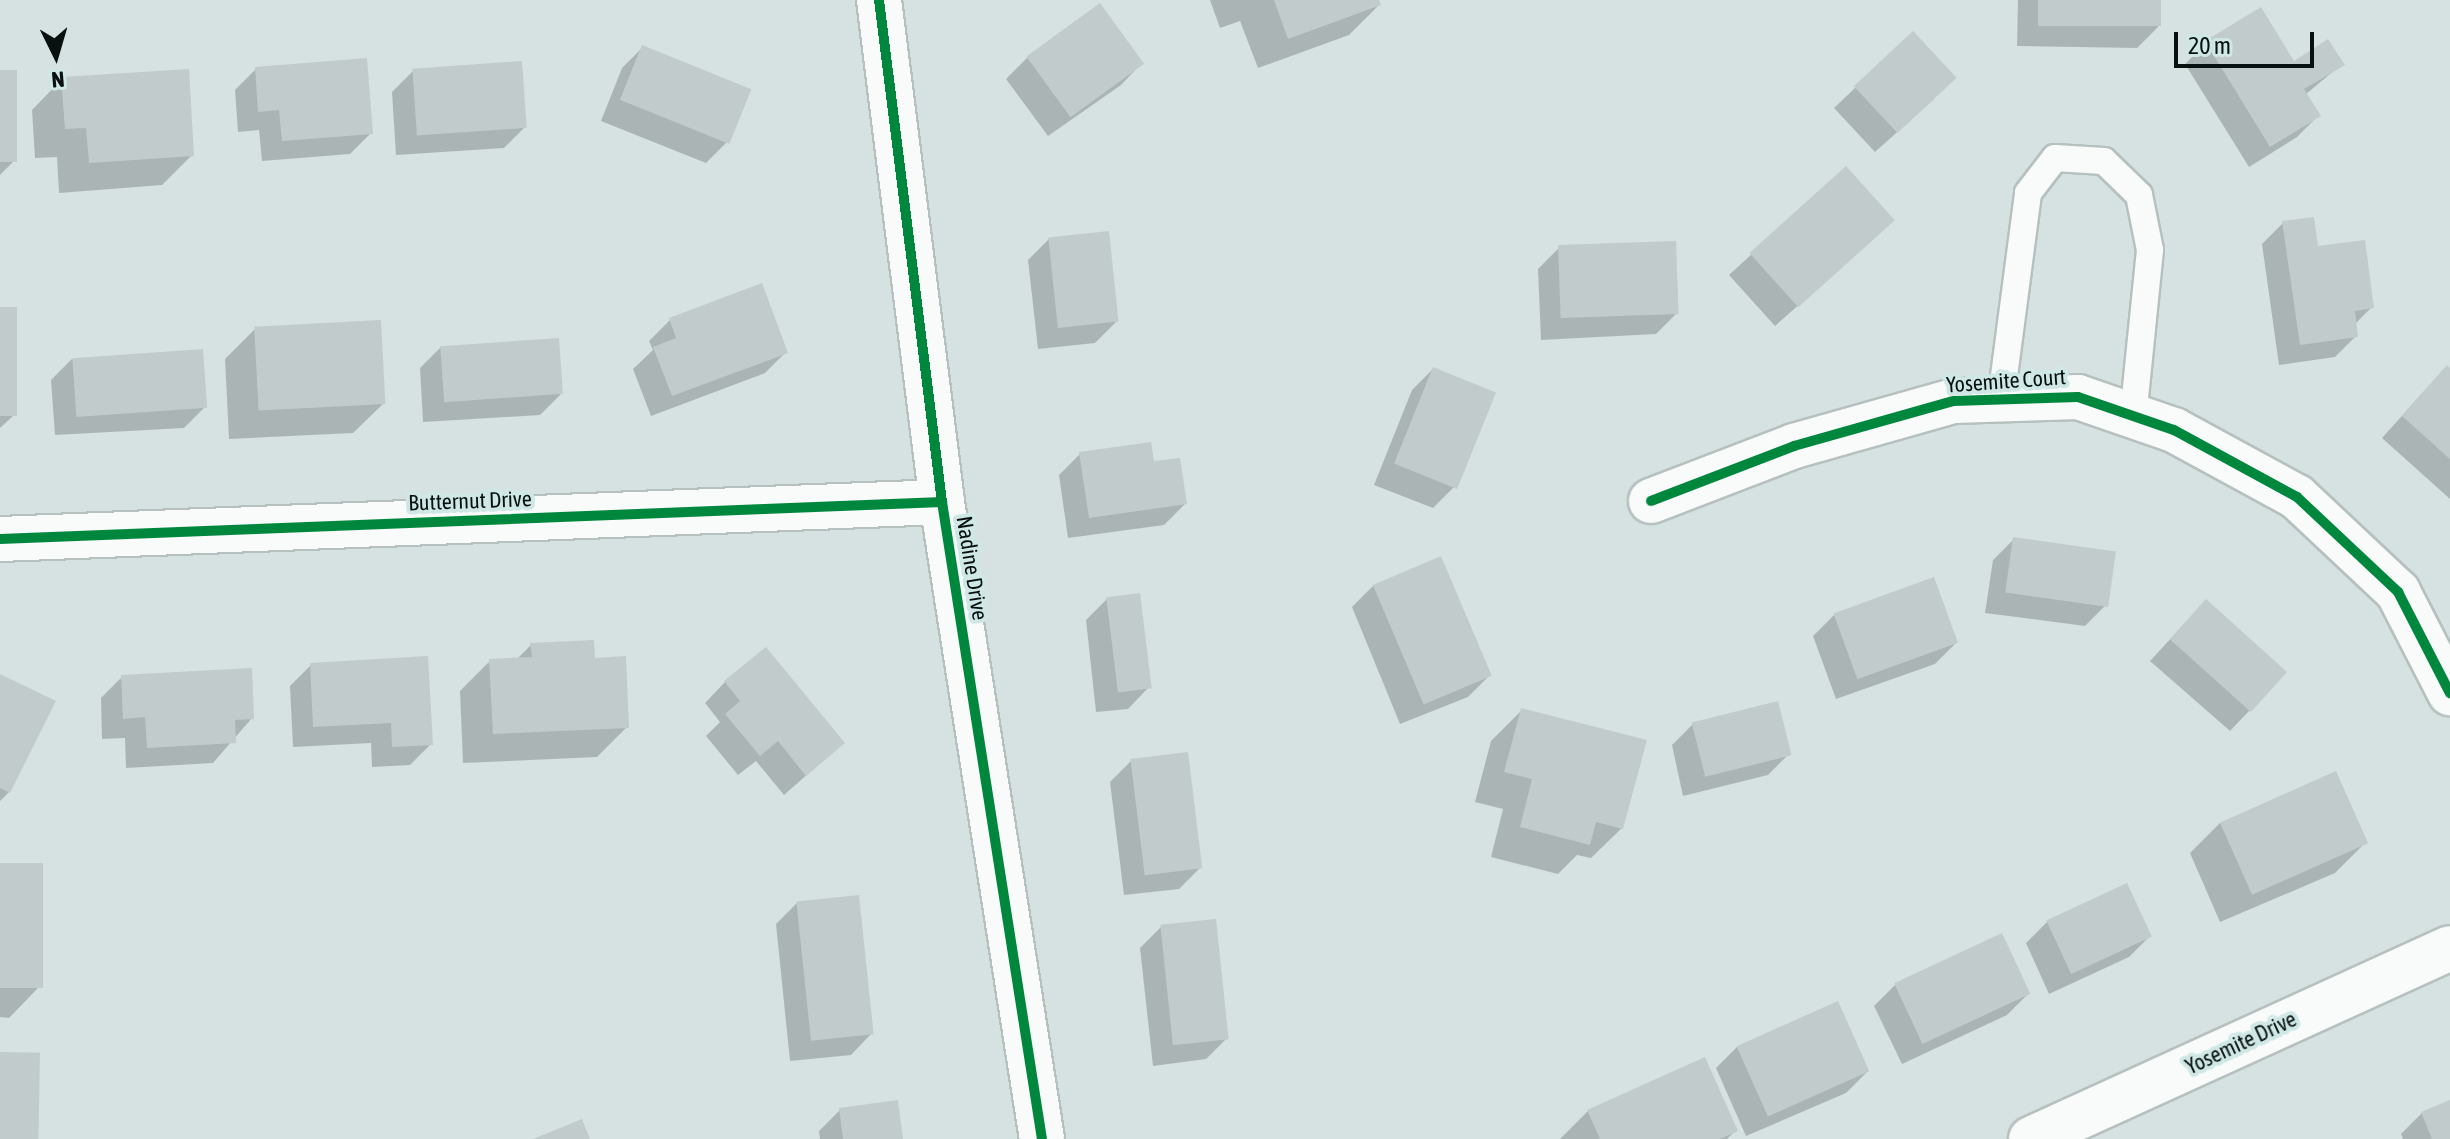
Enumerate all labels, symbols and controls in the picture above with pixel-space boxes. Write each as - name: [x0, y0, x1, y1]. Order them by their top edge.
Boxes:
- north arrow: [16, 16, 96, 96]
- scale bar: [2178, 16, 2318, 66]
- text: 20 m: [2188, 32, 2231, 59]
- text: N: [50, 66, 66, 93]
- street label: Yosemite Court: [1945, 364, 2067, 398]
- street label: Butternut Drive: [408, 486, 532, 516]
- street label: Nadine Drive: [951, 514, 993, 622]
- street label: Yosemite Drive: [2181, 1006, 2301, 1080]

